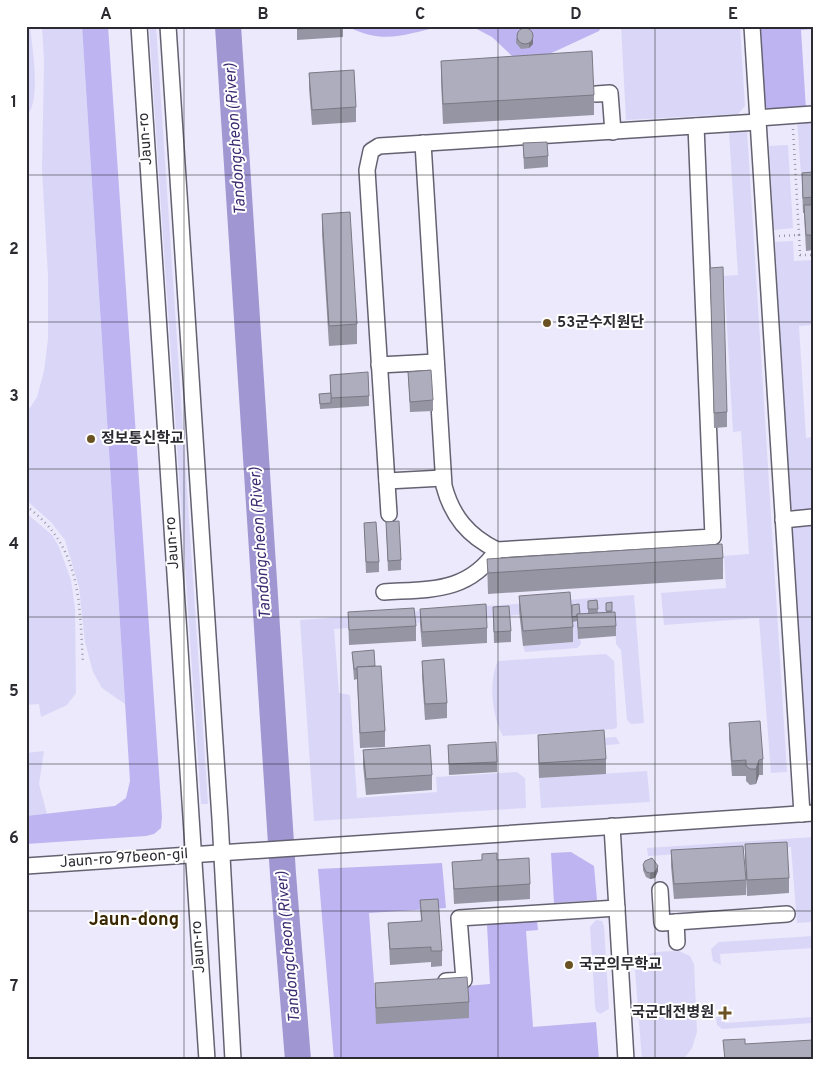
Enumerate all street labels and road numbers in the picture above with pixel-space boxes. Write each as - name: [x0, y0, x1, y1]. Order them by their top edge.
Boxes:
- street label: Jaun-ro: [135, 112, 157, 166]
- street label: Jaun-ro: [162, 516, 184, 570]
- street label: Jaun-ro 97beon-gil: [59, 845, 189, 873]
- street label: Jaun-ro: [188, 920, 210, 974]

